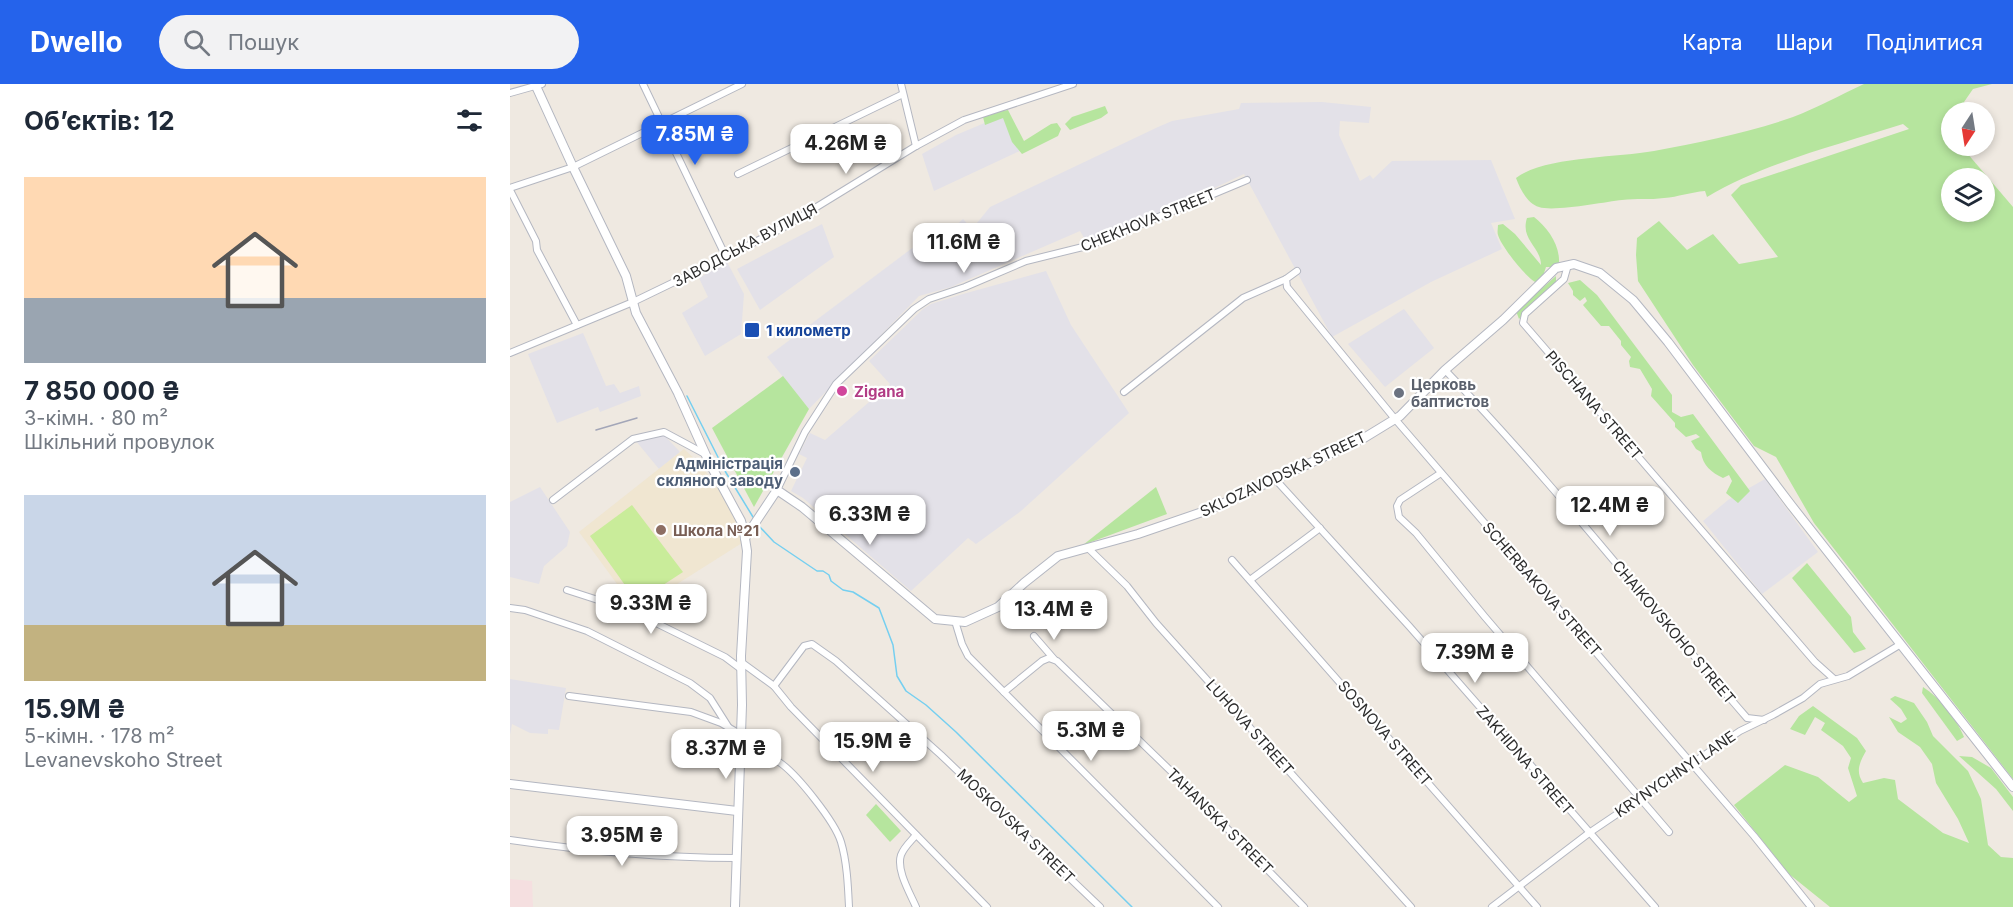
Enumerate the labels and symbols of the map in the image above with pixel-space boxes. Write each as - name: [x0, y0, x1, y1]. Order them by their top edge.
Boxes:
- north arrow: [1941, 102, 1995, 156]
- pin: 7.85M ₴: [640, 115, 750, 166]
- pin: 4.26M ₴: [791, 124, 901, 175]
- street label: CHEKHOVA STREET: [1078, 184, 1218, 256]
- street label: ЗАВОДСЬКА ВУЛИЦЯ: [670, 199, 820, 291]
- pin: 11.6M ₴: [909, 223, 1019, 274]
- marker: 1 километр: [743, 321, 761, 339]
- place label: 1 километр: [766, 321, 851, 340]
- street label: PISCHANA STREET: [1541, 347, 1647, 463]
- place label: Церковь баптистов: [1411, 375, 1489, 411]
- place label: Zigana: [854, 382, 904, 401]
- marker: Zigana: [835, 384, 849, 398]
- marker: Церковь баптистов: [1392, 386, 1406, 400]
- street label: SKLOZAVODSKA STREET: [1197, 427, 1369, 521]
- place label: Адміністрація скляного заводу: [657, 454, 783, 490]
- marker: Адміністрація скляного заводу: [788, 465, 802, 479]
- pin: 12.4M ₴: [1555, 486, 1665, 537]
- pin: 6.33M ₴: [815, 495, 925, 546]
- street label: SCHERBAKOVA STREET: [1479, 518, 1605, 660]
- place label: Школа №21: [673, 521, 759, 540]
- marker: Школа №21: [654, 523, 668, 537]
- street label: CHAIKOVSKOHO STREET: [1608, 556, 1740, 708]
- pin: 9.33M ₴: [596, 584, 706, 635]
- pin: 13.4M ₴: [999, 590, 1109, 641]
- pin: 7.39M ₴: [1420, 633, 1530, 684]
- street label: LUHOVA STREET: [1202, 675, 1298, 779]
- street label: SOSNOVA STREET: [1334, 676, 1436, 790]
- street label: ZAKHIDNA STREET: [1472, 702, 1578, 818]
- pin: 5.3M ₴: [1042, 711, 1140, 762]
- pin: 15.9M ₴: [818, 722, 928, 773]
- street label: KRYNYCHNYI LANE: [1611, 727, 1739, 821]
- pin: 8.37M ₴: [671, 729, 781, 780]
- street label: TAHANSKA STREET: [1163, 764, 1277, 878]
- street label: MOSKOVSKA STREET: [953, 765, 1079, 887]
- pin: 3.95M ₴: [567, 816, 677, 867]

